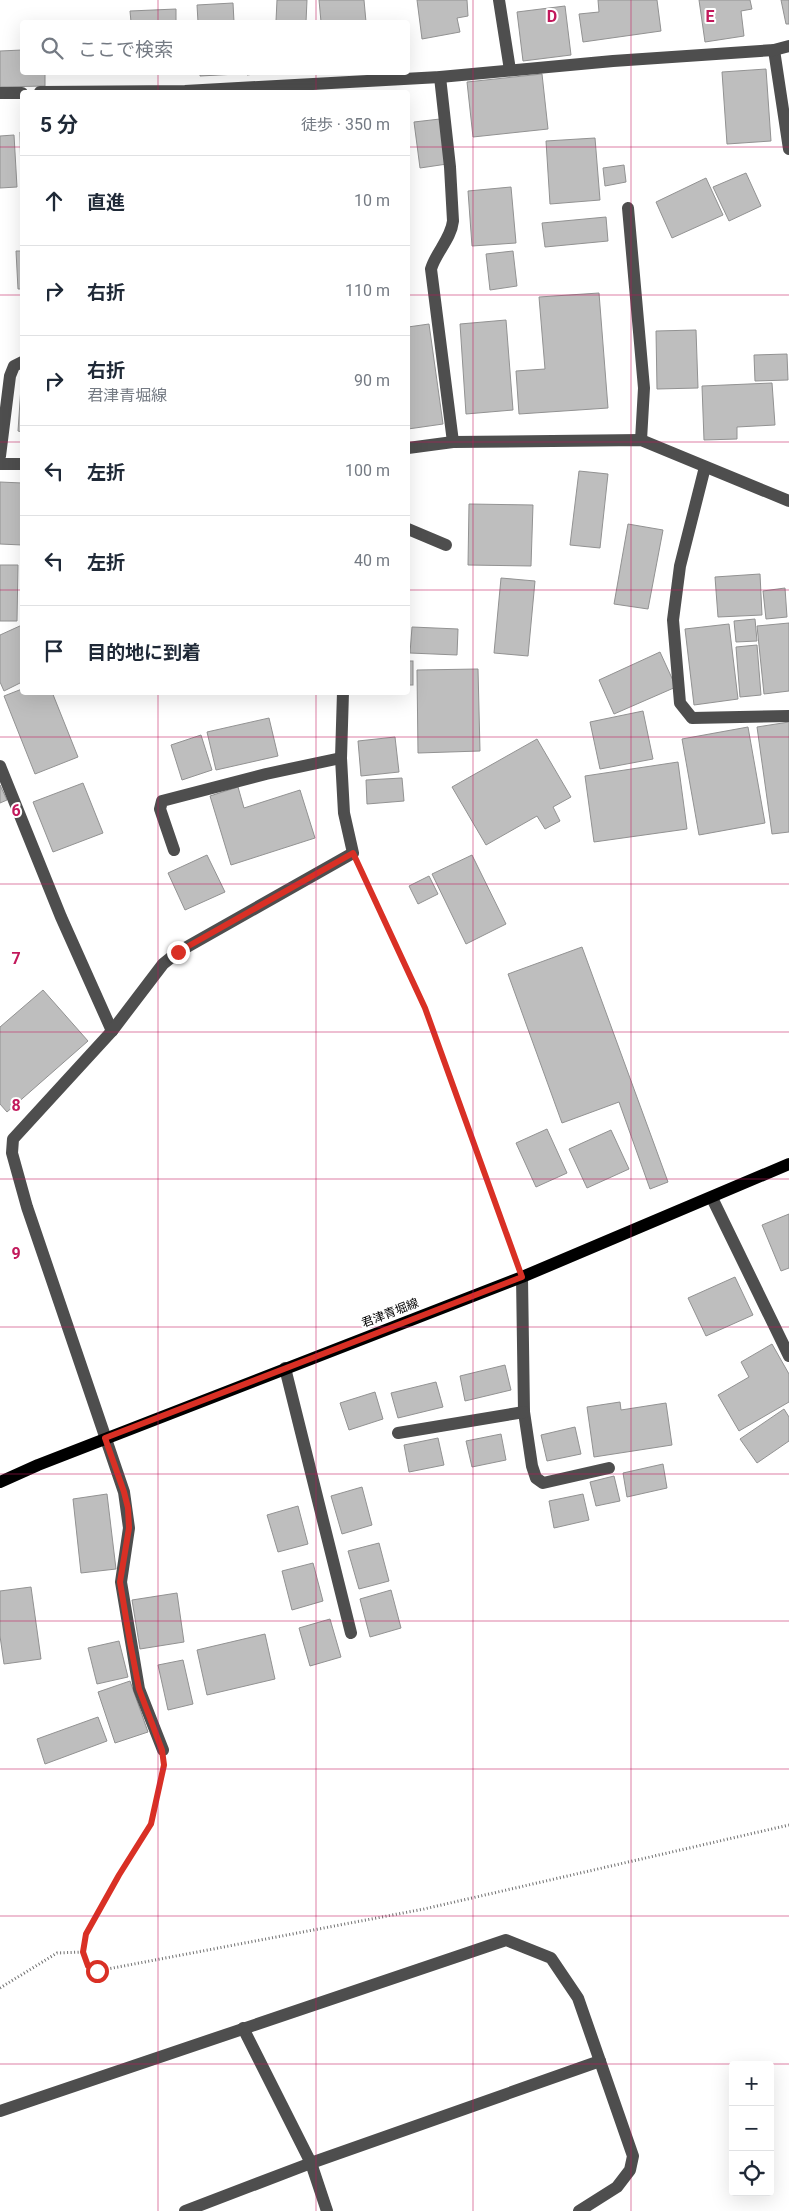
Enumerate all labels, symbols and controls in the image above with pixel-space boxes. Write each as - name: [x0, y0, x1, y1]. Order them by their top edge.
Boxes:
- text: D: [547, 7, 557, 26]
- text: E: [706, 7, 715, 26]
- search box: [20, 20, 410, 75]
- icon: search: [38, 34, 66, 62]
- text: ここで検索: [78, 38, 173, 61]
- text: 5 分: [40, 113, 78, 137]
- text: 徒歩 · 350 m: [301, 115, 390, 134]
- icon: ahead: [40, 187, 68, 215]
- text: 直進: [87, 191, 125, 214]
- text: 10 m: [354, 191, 390, 210]
- icon: right: [40, 277, 68, 305]
- text: 右折: [87, 281, 125, 304]
- text: 110 m: [345, 281, 390, 300]
- text: 右折: [87, 359, 125, 382]
- icon: right: [40, 367, 68, 395]
- text: 90 m: [354, 371, 390, 390]
- text: 君津青堀線: [87, 386, 167, 405]
- icon: left: [40, 457, 68, 485]
- text: 左折: [87, 461, 125, 484]
- text: 100 m: [345, 461, 390, 480]
- icon: left: [40, 547, 68, 575]
- text: 左折: [87, 551, 125, 574]
- text: 40 m: [354, 551, 390, 570]
- icon: arrive: [40, 637, 68, 665]
- text: 目的地に到着: [87, 641, 201, 664]
- text: 6: [11, 801, 21, 820]
- route end: [167, 941, 190, 964]
- text: 7: [11, 949, 21, 968]
- text: 8: [11, 1096, 21, 1115]
- text: 9: [11, 1244, 21, 1263]
- street label: 君津青堀線: [359, 1296, 421, 1330]
- route start: [86, 1960, 109, 1983]
- map controls: [729, 2061, 774, 2196]
- button: +: [729, 2061, 774, 2106]
- button: −: [729, 2106, 774, 2151]
- button: locate: [729, 2151, 774, 2196]

